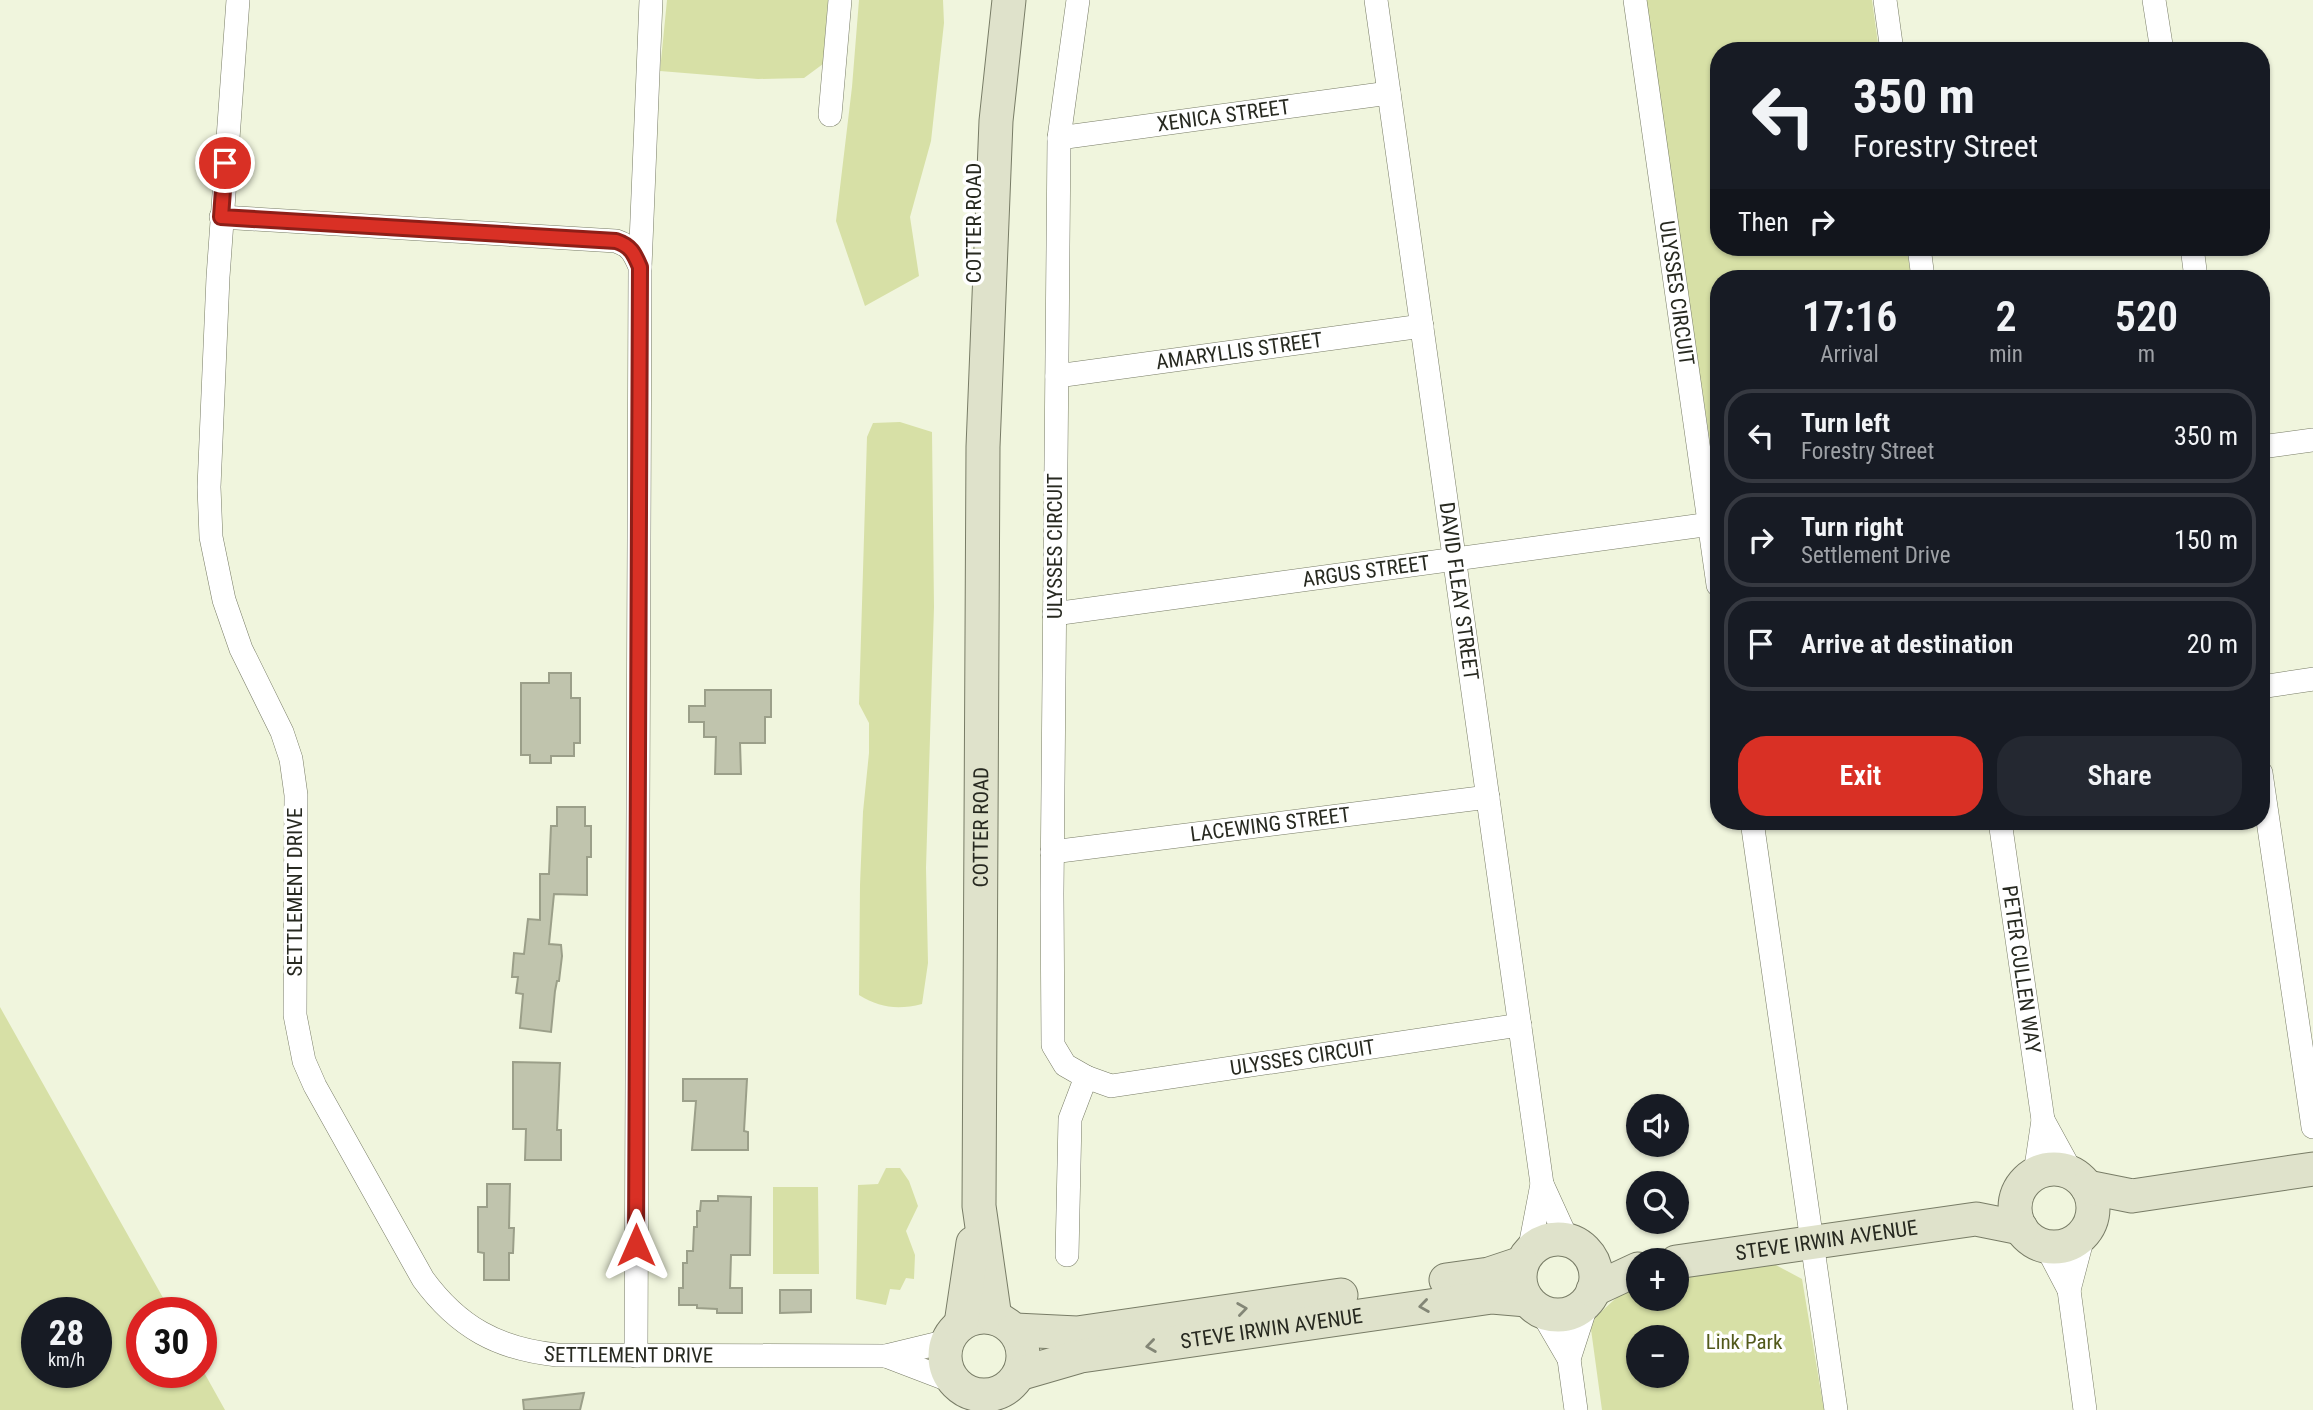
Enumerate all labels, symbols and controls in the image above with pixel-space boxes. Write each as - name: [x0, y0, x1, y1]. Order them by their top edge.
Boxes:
- text: 350 m: [1853, 68, 1975, 125]
- icon: left: [1738, 70, 1829, 161]
- street label: XENICA STREET: [1155, 95, 1292, 137]
- text: Forestry Street: [1853, 127, 2038, 165]
- pin: [195, 133, 255, 193]
- icon: arrive: [206, 144, 244, 182]
- street label: COTTER ROAD: [962, 163, 986, 283]
- icon: right: [1803, 203, 1841, 241]
- text: Then: [1738, 207, 1789, 237]
- street label: ULYSSES CIRCUIT: [1654, 219, 1699, 367]
- text: 17:16: [1802, 292, 1897, 341]
- text: 2: [1996, 292, 2017, 341]
- text: 520: [2115, 292, 2178, 341]
- street label: AMARYLLIS STREET: [1154, 328, 1324, 374]
- text: Arrival: [1820, 341, 1879, 368]
- text: min: [1989, 341, 2023, 368]
- text: m: [2138, 341, 2155, 368]
- text: Turn left: [1801, 408, 1890, 438]
- icon: left: [1742, 417, 1780, 455]
- text: 350 m: [2174, 421, 2238, 451]
- text: Forestry Street: [1801, 438, 1934, 465]
- street label: ULYSSES CIRCUIT: [1043, 473, 1067, 619]
- street label: DAVID FLEAY STREET: [1435, 501, 1483, 682]
- text: Turn right: [1801, 512, 1903, 542]
- icon: right: [1742, 521, 1780, 559]
- text: 150 m: [2174, 525, 2238, 555]
- text: Settlement Drive: [1801, 542, 1951, 569]
- street label: ARGUS STREET: [1301, 551, 1431, 592]
- icon: arrive: [1742, 625, 1780, 663]
- text: Arrive at destination: [1801, 629, 2013, 659]
- text: 20 m: [2187, 629, 2238, 659]
- button: Exit: [1738, 736, 1983, 816]
- button: Share: [1997, 736, 2242, 816]
- street label: COTTER ROAD: [969, 767, 993, 887]
- street label: LACEWING STREET: [1189, 802, 1352, 846]
- street label: SETTLEMENT DRIVE: [283, 808, 307, 976]
- street label: PETER CULLEN WAY: [1997, 884, 2045, 1055]
- street label: ULYSSES CIRCUIT: [1228, 1035, 1377, 1080]
- map controls: [1626, 1094, 1689, 1388]
- button: sound: [1626, 1094, 1689, 1157]
- button: search: [1626, 1171, 1689, 1234]
- position arrow: [599, 1208, 673, 1282]
- street label: STEVE IRWIN AVENUE: [1734, 1216, 1919, 1265]
- button: +: [1626, 1248, 1689, 1311]
- speed limit sign: 30: [126, 1297, 217, 1388]
- one-way arrow: [1419, 1299, 1430, 1314]
- one-way arrow: [1236, 1302, 1248, 1317]
- street label: STEVE IRWIN AVENUE: [1179, 1304, 1364, 1354]
- text: 28: [49, 1313, 84, 1354]
- button: −: [1626, 1325, 1689, 1388]
- park label: Link Park: [1706, 1330, 1783, 1354]
- one-way arrow: [1145, 1338, 1157, 1353]
- street label: SETTLEMENT DRIVE: [543, 1342, 713, 1367]
- text: km/h: [48, 1349, 85, 1370]

